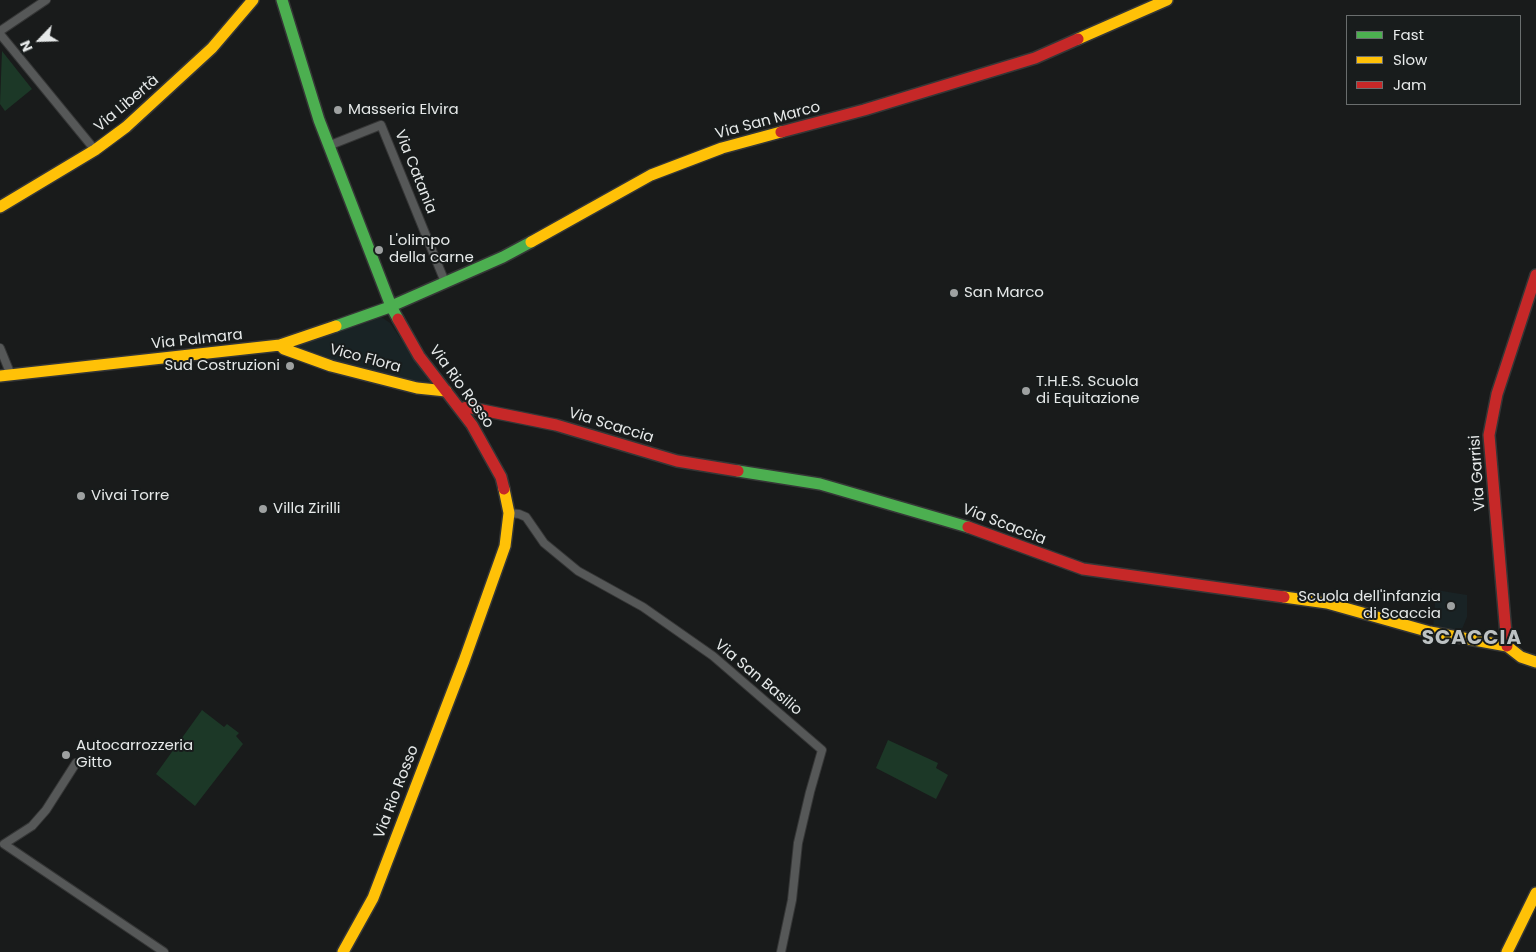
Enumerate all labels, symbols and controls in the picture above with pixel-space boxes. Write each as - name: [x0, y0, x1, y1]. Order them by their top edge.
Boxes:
- north arrow: [15, 15, 65, 65]
- legend: [1346, 15, 1521, 105]
- text: Fast: [1393, 24, 1424, 45]
- text: N: [15, 37, 38, 55]
- text: Slow: [1393, 49, 1427, 70]
- street label: Via Libertà: [91, 72, 163, 136]
- text: Jam: [1393, 74, 1427, 95]
- street label: Via San Marco: [714, 98, 822, 144]
- place label: Masseria Elvira: [348, 101, 459, 119]
- marker: Masseria Elvira: [332, 104, 344, 116]
- street label: Via Catania: [390, 127, 440, 217]
- place label: L'olimpo della carne: [389, 232, 474, 267]
- marker: L'olimpo della carne: [373, 244, 385, 256]
- place label: San Marco: [964, 284, 1044, 302]
- marker: San Marco: [948, 287, 960, 299]
- street label: Via Palmara: [150, 326, 244, 354]
- street label: Vico Flora: [327, 341, 403, 377]
- street label: Via Rio Rosso: [425, 342, 497, 432]
- place label: Sud Costruzioni: [164, 357, 280, 375]
- marker: Sud Costruzioni: [284, 360, 296, 372]
- place label: T.H.E.S. Scuola di Equitazione: [1036, 373, 1140, 408]
- marker: T.H.E.S. Scuola di Equitazione: [1020, 385, 1032, 397]
- street label: Via Scaccia: [566, 405, 656, 447]
- street label: Via Garrisi: [1466, 434, 1490, 512]
- place label: Vivai Torre: [91, 487, 169, 505]
- marker: Vivai Torre: [75, 490, 87, 502]
- place label: Villa Zirilli: [273, 500, 341, 518]
- street label: Via Scaccia: [960, 501, 1048, 549]
- marker: Villa Zirilli: [257, 503, 269, 515]
- place label: Scuola dell'infanzia di Scaccia: [1298, 588, 1441, 623]
- marker: Scuola dell'infanzia di Scaccia: [1445, 600, 1457, 612]
- district label: SCACCIA: [1421, 627, 1523, 651]
- street label: Via San Basilio: [711, 636, 805, 720]
- place label: Autocarrozzeria Gitto: [76, 737, 193, 772]
- street label: Via Rio Rosso: [371, 743, 423, 841]
- marker: Autocarrozzeria Gitto: [60, 749, 72, 761]

